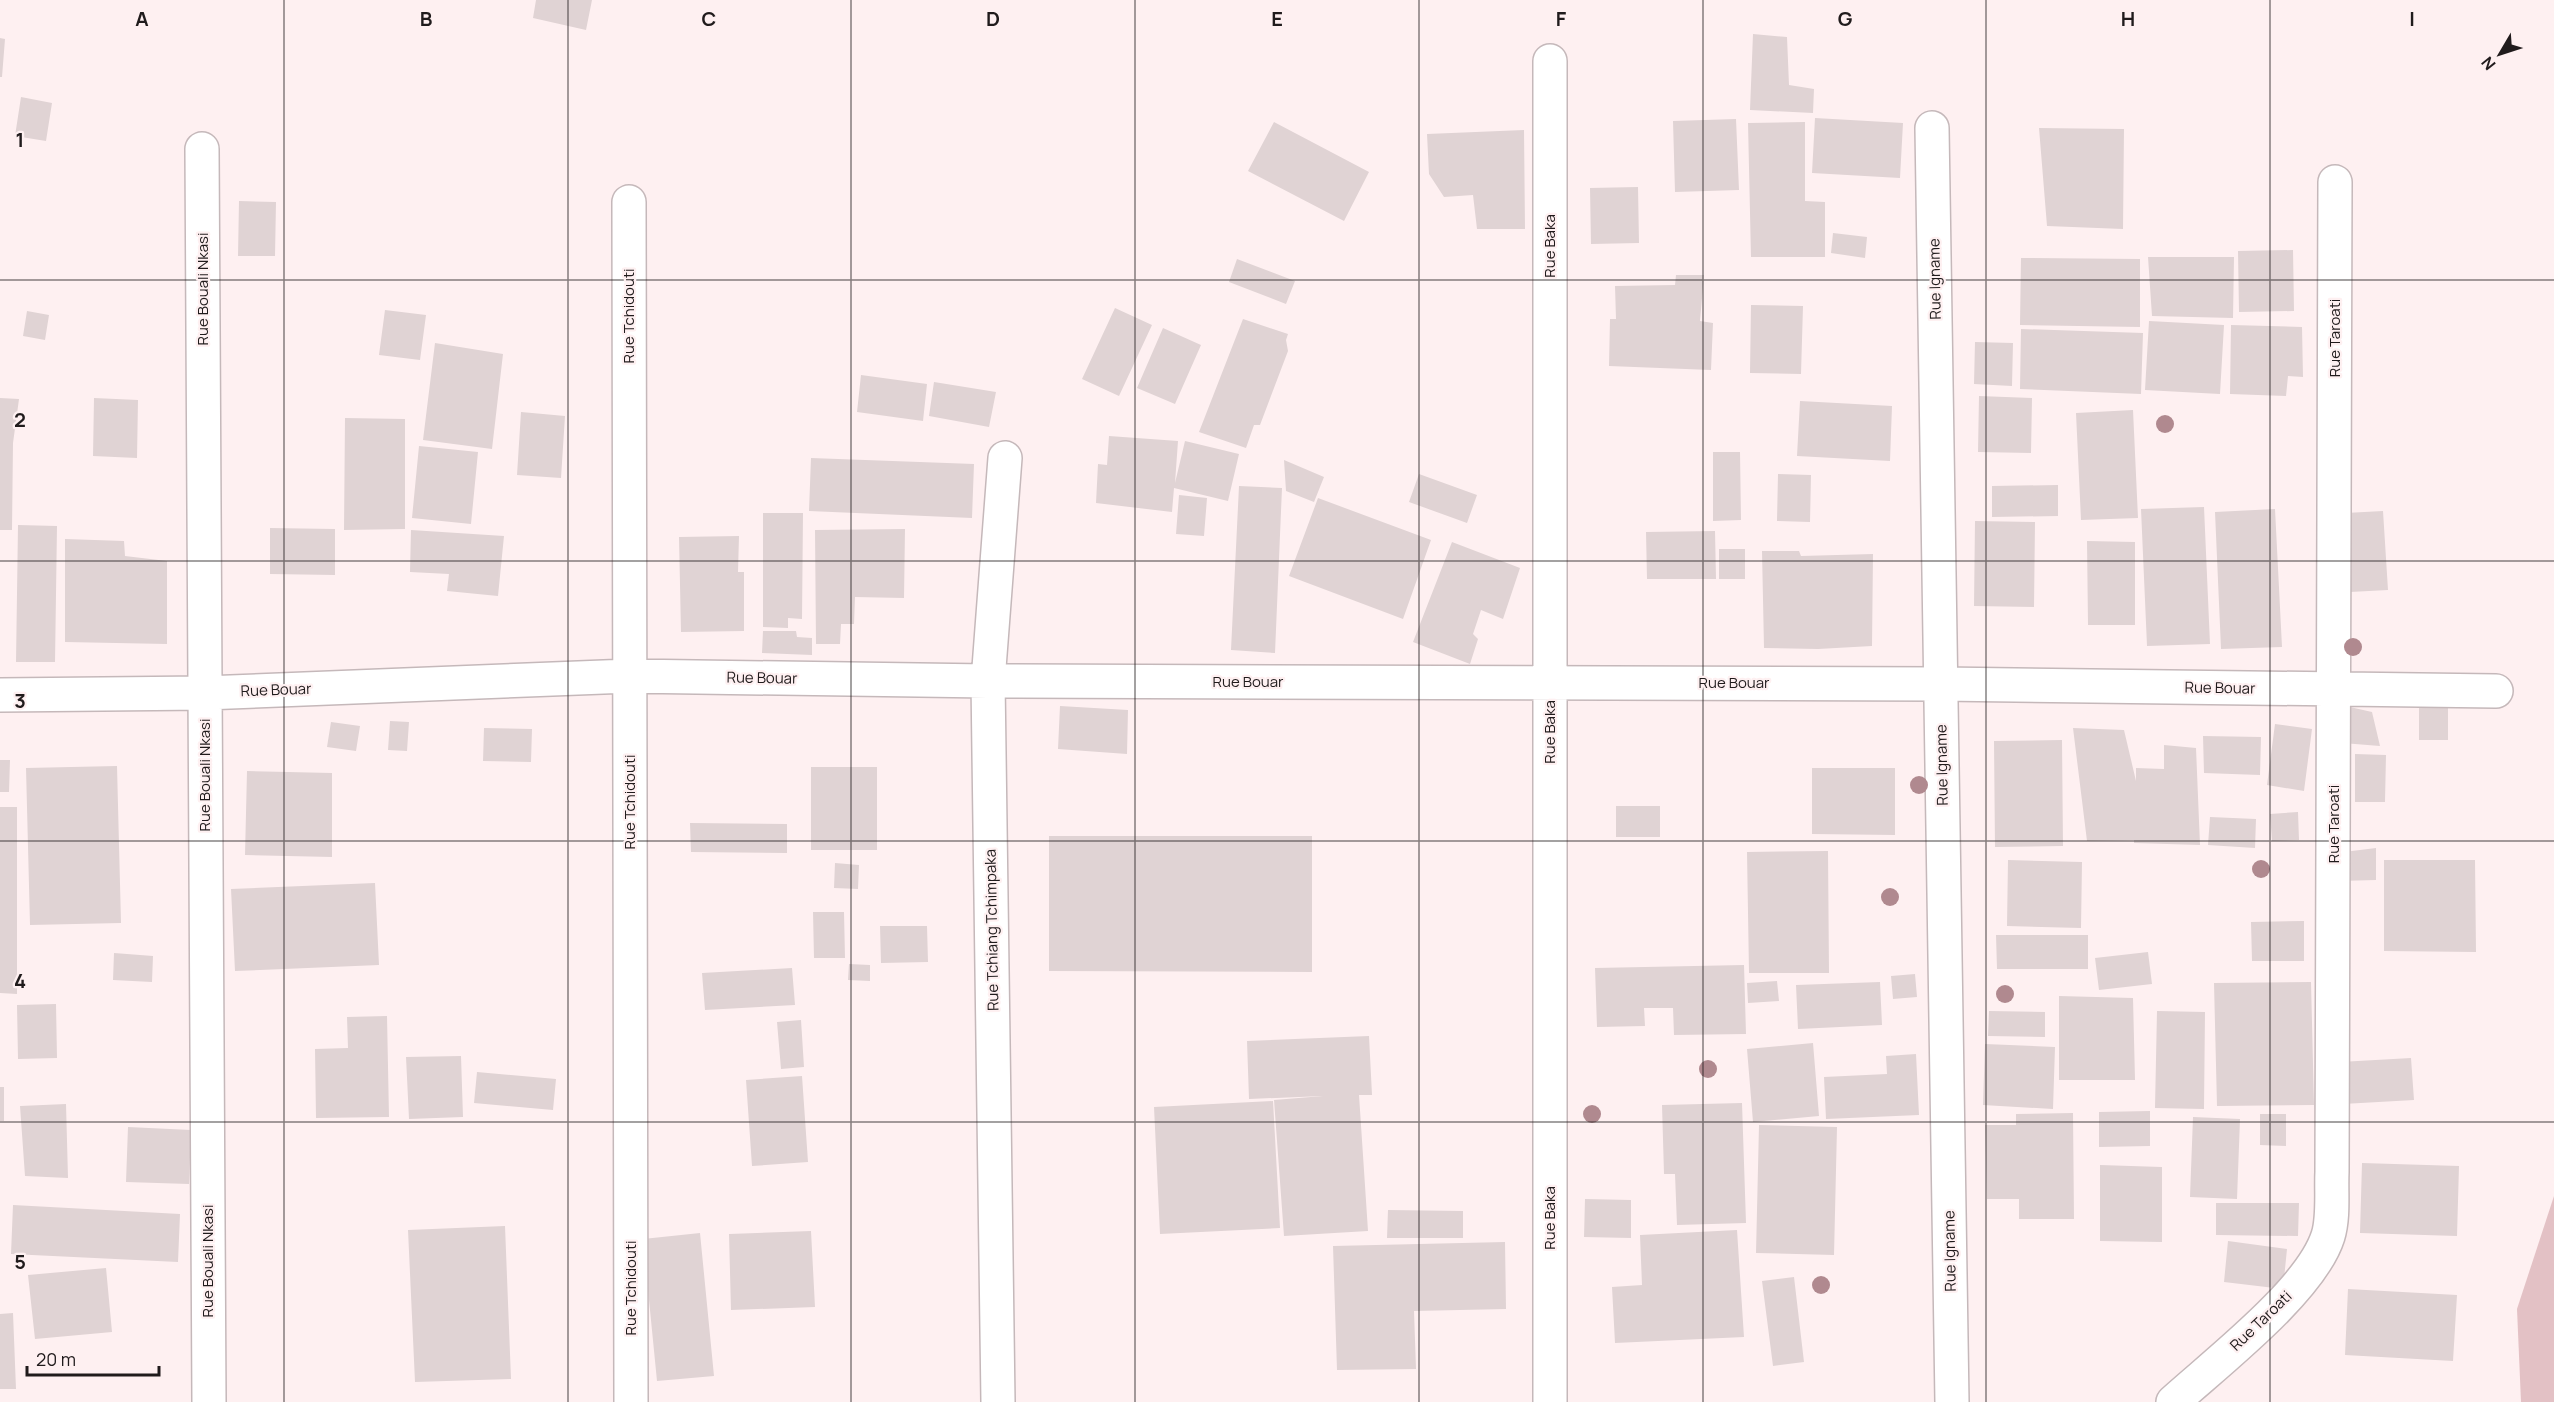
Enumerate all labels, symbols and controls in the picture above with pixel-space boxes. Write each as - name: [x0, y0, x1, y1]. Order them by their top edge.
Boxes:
- text: A: [135, 5, 149, 32]
- text: B: [420, 5, 433, 32]
- text: C: [702, 5, 716, 32]
- text: D: [986, 5, 1000, 32]
- text: E: [1271, 5, 1283, 32]
- text: F: [1556, 5, 1567, 32]
- text: G: [1838, 5, 1853, 32]
- text: H: [2121, 5, 2135, 32]
- text: I: [2409, 5, 2415, 32]
- north arrow: [2470, 24, 2530, 84]
- text: N: [2476, 52, 2501, 75]
- text: 1: [16, 126, 24, 153]
- street label: Rue Baka: [1539, 214, 1560, 278]
- street label: Rue Bouali Nkasi: [192, 233, 213, 345]
- street label: Rue Igname: [1923, 238, 1946, 320]
- street label: Rue Tchidouti: [618, 269, 639, 363]
- street label: Rue Taroati: [2324, 299, 2345, 377]
- text: 2: [14, 406, 26, 433]
- street label: Rue Bouar: [726, 666, 798, 689]
- street label: Rue Bouar: [1213, 671, 1284, 692]
- street label: Rue Bouar: [1699, 672, 1770, 693]
- street label: Rue Bouar: [2184, 676, 2256, 699]
- street label: Rue Bouar: [240, 678, 312, 701]
- text: 3: [14, 687, 26, 714]
- street label: Rue Baka: [1539, 700, 1560, 764]
- street label: Rue Bouali Nkasi: [194, 719, 215, 831]
- street label: Rue Igname: [1930, 724, 1953, 806]
- street label: Rue Tchidouti: [619, 755, 640, 849]
- street label: Rue Taroati: [2323, 785, 2344, 863]
- street label: Rue Tchiang Tchimpaka: [980, 849, 1003, 1011]
- text: 4: [14, 967, 26, 994]
- street label: Rue Baka: [1539, 1186, 1560, 1250]
- street label: Rue Bouali Nkasi: [197, 1205, 218, 1317]
- street label: Rue Igname: [1938, 1210, 1961, 1292]
- street label: Rue Tchidouti: [620, 1241, 641, 1335]
- text: 5: [14, 1248, 26, 1275]
- street label: Rue Taroati: [2225, 1286, 2296, 1355]
- scale bar: [27, 1339, 159, 1377]
- text: 20 m: [36, 1347, 76, 1371]

